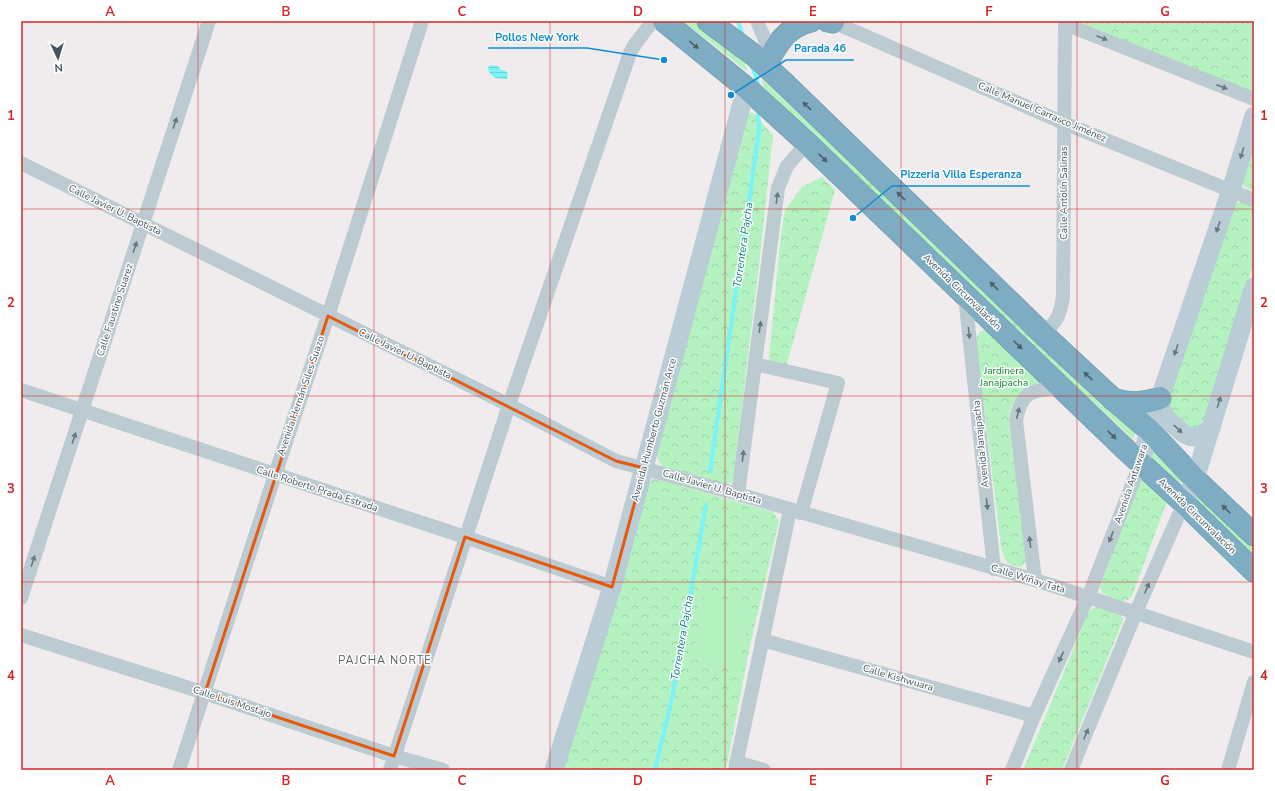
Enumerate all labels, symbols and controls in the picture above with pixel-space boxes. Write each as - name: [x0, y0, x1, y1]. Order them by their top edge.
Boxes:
- text: A: [105, 3, 115, 21]
- text: B: [282, 3, 291, 21]
- text: C: [458, 3, 467, 21]
- text: D: [633, 3, 643, 21]
- text: E: [809, 3, 817, 21]
- text: F: [985, 3, 993, 21]
- text: G: [1160, 3, 1170, 21]
- callout: Pollos New York: [488, 25, 587, 48]
- text: Pollos New York: [495, 30, 580, 45]
- one-way arrow: [1096, 36, 1108, 42]
- callout: Parada 46: [786, 37, 854, 60]
- north arrow: [38, 38, 78, 78]
- one-way arrow: [689, 41, 699, 50]
- text: Parada 46: [794, 41, 846, 56]
- text: N: [54, 60, 63, 75]
- street label: Calle Manuel Carrasco Jiménez: [976, 79, 1109, 146]
- one-way arrow: [1216, 85, 1228, 91]
- one-way arrow: [802, 101, 812, 110]
- text: 1: [7, 107, 15, 125]
- text: 1: [1260, 107, 1268, 125]
- one-way arrow: [172, 117, 178, 129]
- street label: Calle Antolín Salinas: [1057, 146, 1071, 240]
- one-way arrow: [1239, 147, 1245, 159]
- one-way arrow: [818, 153, 828, 163]
- callout: Pizzeria Villa Esperanza: [892, 163, 1030, 186]
- text: Pizzeria Villa Esperanza: [900, 167, 1022, 182]
- street label: Calle Javier U. Baptista: [66, 181, 164, 239]
- one-way arrow: [896, 191, 906, 201]
- one-way arrow: [774, 192, 780, 204]
- water label: Torrentera Pajcha: [730, 201, 756, 289]
- one-way arrow: [1215, 222, 1221, 234]
- one-way arrow: [132, 241, 138, 253]
- street label: Avenida Circunvalación: [920, 251, 1004, 333]
- street label: Calle Faustino Suarez: [93, 262, 137, 358]
- one-way arrow: [989, 282, 999, 291]
- text: 2: [7, 294, 15, 312]
- text: 2: [1260, 294, 1268, 312]
- one-way arrow: [757, 321, 763, 333]
- street label: Calle Javier U. Baptista: [356, 325, 454, 383]
- one-way arrow: [966, 327, 972, 339]
- street label: Avenida Hernán Siles Suazo: [274, 334, 328, 458]
- one-way arrow: [1013, 340, 1023, 350]
- one-way arrow: [1173, 345, 1179, 357]
- street label: Avenida Humberto Guzmán Arce: [628, 357, 680, 503]
- park label: Jardinera Janajpacha: [979, 364, 1028, 390]
- one-way arrow: [1083, 371, 1093, 381]
- one-way arrow: [1216, 396, 1222, 408]
- street label: Avenida Janajpacha: [969, 400, 993, 488]
- one-way arrow: [1015, 407, 1021, 419]
- one-way arrow: [1173, 424, 1183, 434]
- one-way arrow: [71, 431, 77, 443]
- one-way arrow: [1107, 431, 1117, 440]
- street label: Avenida Antawara: [1111, 442, 1151, 526]
- one-way arrow: [740, 450, 746, 462]
- street label: Calle Roberto Prada Estrada: [254, 463, 380, 515]
- street label: Calle Javier U. Baptista: [661, 466, 763, 508]
- street label: Avenida Circunvalación: [1155, 475, 1239, 557]
- text: 3: [7, 480, 15, 498]
- text: 3: [1260, 480, 1268, 498]
- one-way arrow: [984, 498, 990, 510]
- one-way arrow: [1221, 504, 1231, 513]
- one-way arrow: [1108, 532, 1114, 544]
- one-way arrow: [1027, 536, 1033, 548]
- one-way arrow: [30, 555, 36, 567]
- street label: Calle Wiñay Tata: [989, 561, 1067, 597]
- one-way arrow: [1144, 583, 1150, 594]
- water label: Torrentera Pajcha: [667, 594, 697, 682]
- one-way arrow: [1058, 651, 1064, 663]
- district label: PAJCHA NORTE: [338, 653, 432, 668]
- street label: Calle Kishwuara: [861, 661, 935, 695]
- text: 4: [7, 667, 15, 685]
- text: 4: [1260, 667, 1268, 685]
- street label: Calle Luis Mostajo: [191, 683, 274, 721]
- one-way arrow: [1083, 728, 1089, 740]
- text: A: [105, 772, 115, 790]
- text: B: [282, 772, 291, 790]
- text: C: [458, 772, 467, 790]
- text: D: [633, 772, 643, 790]
- text: E: [809, 772, 817, 790]
- text: F: [985, 772, 993, 790]
- text: G: [1160, 772, 1170, 790]

